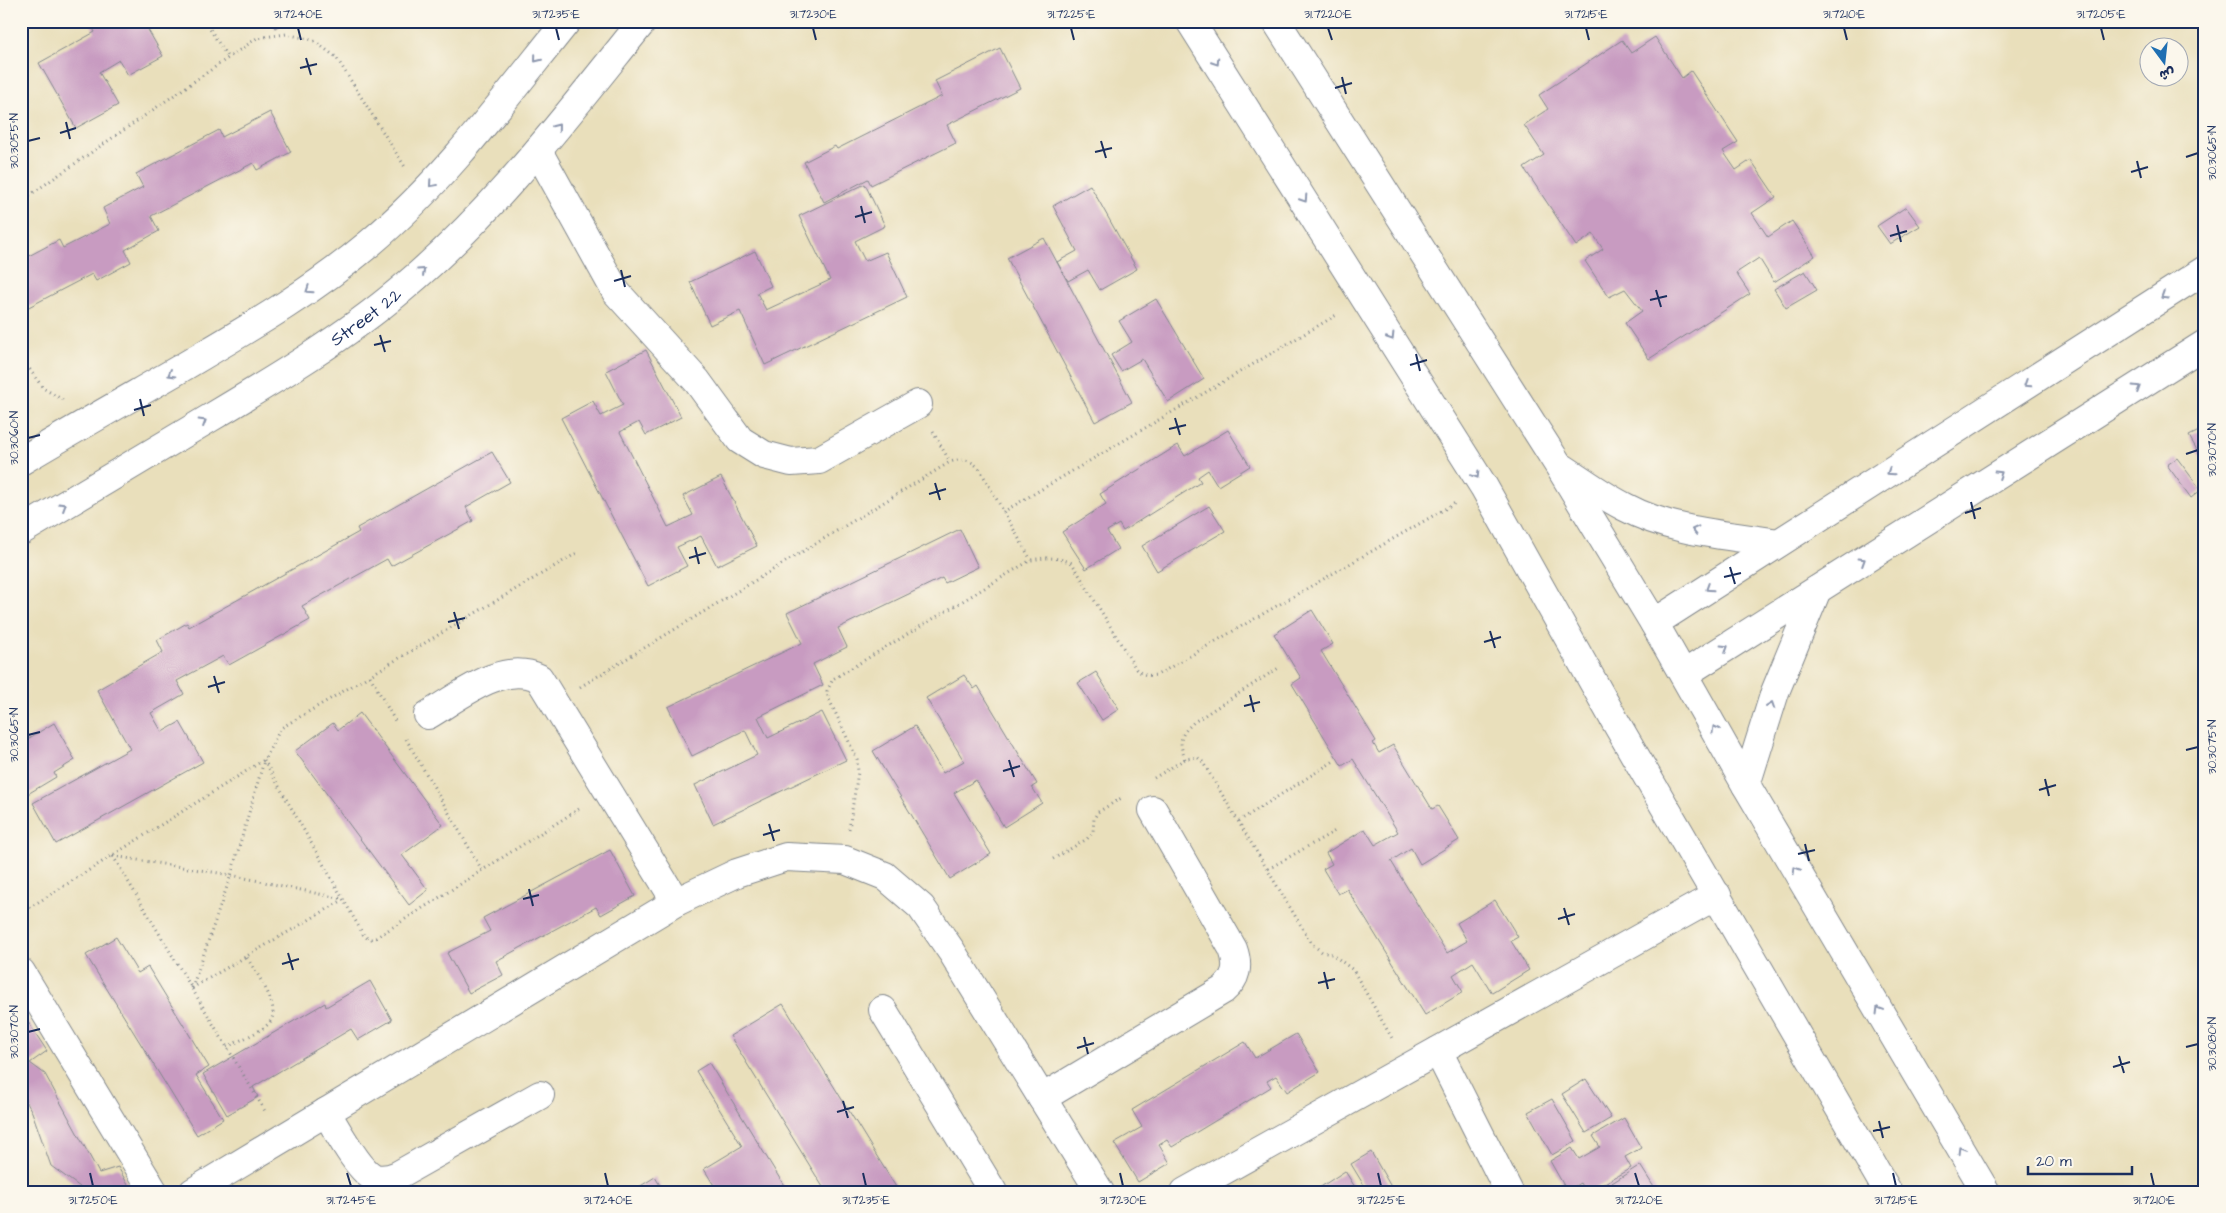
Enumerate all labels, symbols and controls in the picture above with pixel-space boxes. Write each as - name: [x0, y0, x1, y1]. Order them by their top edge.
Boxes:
- text: 31.7240°E: [273, 6, 323, 23]
- text: 31.7235°E: [532, 6, 580, 23]
- text: 31.7230°E: [790, 6, 837, 23]
- text: 31.7225°E: [1047, 6, 1095, 23]
- text: 31.7220°E: [1304, 6, 1352, 23]
- text: 31.7215°E: [1564, 6, 1608, 23]
- text: 31.7210°E: [1823, 6, 1865, 23]
- text: 31.7205°E: [2076, 6, 2126, 23]
- north arrow: [2138, 38, 2188, 88]
- one-way arrow: [534, 53, 542, 62]
- one-way arrow: [1210, 57, 1220, 66]
- text: ش: [2157, 62, 2177, 85]
- text: 30.3055°N: [6, 112, 23, 169]
- one-way arrow: [552, 123, 561, 132]
- text: 30.3065°N: [2204, 125, 2221, 181]
- one-way arrow: [429, 178, 438, 187]
- one-way arrow: [1297, 194, 1307, 203]
- one-way arrow: [417, 268, 426, 277]
- street label: Street 22: [325, 281, 407, 352]
- one-way arrow: [306, 284, 315, 293]
- one-way arrow: [2160, 290, 2169, 300]
- one-way arrow: [1384, 331, 1394, 340]
- one-way arrow: [167, 368, 176, 378]
- one-way arrow: [2023, 378, 2032, 387]
- one-way arrow: [2131, 384, 2140, 394]
- text: 30.3060°N: [6, 410, 23, 465]
- one-way arrow: [197, 419, 206, 429]
- text: 30.3070°N: [2204, 422, 2221, 477]
- one-way arrow: [1886, 466, 1896, 475]
- one-way arrow: [1470, 469, 1480, 478]
- one-way arrow: [1994, 471, 2003, 481]
- one-way arrow: [58, 502, 67, 512]
- one-way arrow: [1691, 525, 1700, 536]
- one-way arrow: [1856, 558, 1865, 567]
- one-way arrow: [1705, 581, 1714, 591]
- one-way arrow: [1719, 645, 1728, 655]
- one-way arrow: [1766, 701, 1776, 710]
- text: 30.3065°N: [6, 707, 23, 763]
- text: 30.3075°N: [2204, 719, 2221, 775]
- one-way arrow: [1711, 726, 1721, 735]
- one-way arrow: [1793, 866, 1803, 875]
- text: 30.3070°N: [6, 1004, 23, 1059]
- one-way arrow: [1875, 1006, 1885, 1015]
- text: 30.3080°N: [2204, 1016, 2221, 1071]
- scale bar: [2028, 1143, 2132, 1175]
- one-way arrow: [1958, 1146, 1968, 1155]
- text: 20 m: [2036, 1151, 2072, 1172]
- text: 31.7250°E: [68, 1192, 118, 1209]
- text: 31.7245°E: [326, 1192, 376, 1209]
- text: 31.7240°E: [583, 1192, 633, 1209]
- text: 31.7235°E: [842, 1192, 890, 1209]
- text: 31.7230°E: [1100, 1192, 1147, 1209]
- text: 31.7225°E: [1357, 1192, 1405, 1209]
- text: 31.7220°E: [1615, 1192, 1663, 1209]
- text: 31.7215°E: [1874, 1192, 1918, 1209]
- text: 31.7210°E: [2133, 1192, 2175, 1209]

